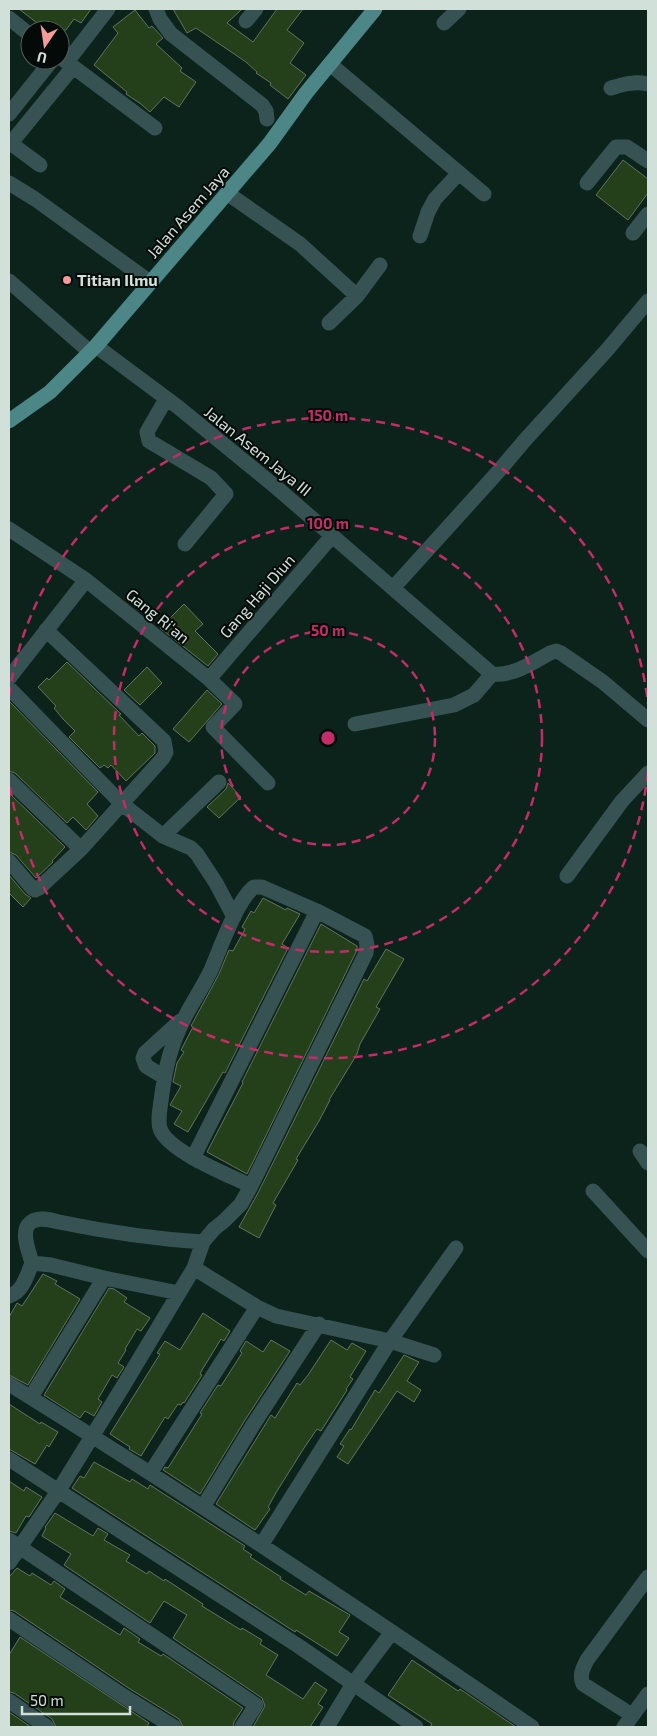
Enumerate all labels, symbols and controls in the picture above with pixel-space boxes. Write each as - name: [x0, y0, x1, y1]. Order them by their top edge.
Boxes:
- north arrow: [20, 20, 70, 70]
- text: U: [35, 49, 49, 68]
- street label: Jalan Asem Jaya: [143, 162, 233, 262]
- place label: Titian Ilmu: [77, 270, 158, 289]
- marker: Titian Ilmu: [61, 274, 73, 286]
- street label: Jalan Asem Jaya III: [201, 402, 315, 499]
- text: 150 m: [308, 406, 348, 424]
- text: 100 m: [307, 514, 349, 532]
- street label: Gang Haji Diun: [215, 550, 299, 642]
- street label: Gang Ri'an: [123, 584, 194, 647]
- text: 50 m: [311, 621, 345, 639]
- centre of rings: [319, 729, 337, 747]
- scale bar: [22, 1684, 130, 1716]
- text: 50 m: [30, 1691, 64, 1709]

